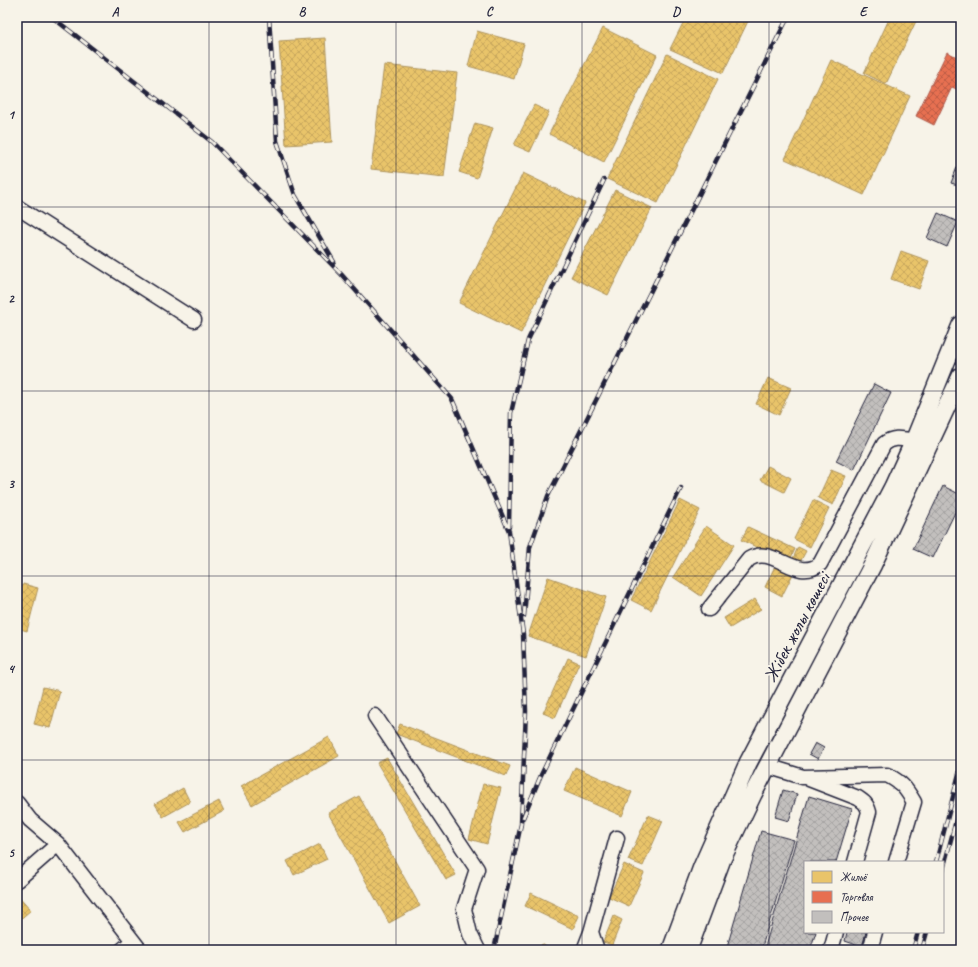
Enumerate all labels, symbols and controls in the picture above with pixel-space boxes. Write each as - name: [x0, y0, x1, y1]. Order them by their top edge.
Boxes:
- text: A: [112, 4, 120, 20]
- text: B: [299, 4, 307, 20]
- text: C: [486, 4, 494, 20]
- text: D: [672, 4, 681, 20]
- text: E: [860, 4, 869, 20]
- text: 1: [8, 107, 16, 123]
- text: 2: [8, 291, 15, 307]
- text: 3: [8, 476, 15, 492]
- street label: Жібек жолы көшесі: [758, 567, 837, 686]
- text: 4: [8, 661, 16, 677]
- text: 5: [8, 845, 15, 861]
- legend: [804, 861, 944, 933]
- text: Жильё: [840, 869, 868, 885]
- text: Торговля: [840, 889, 873, 905]
- text: Прочее: [840, 909, 869, 925]

